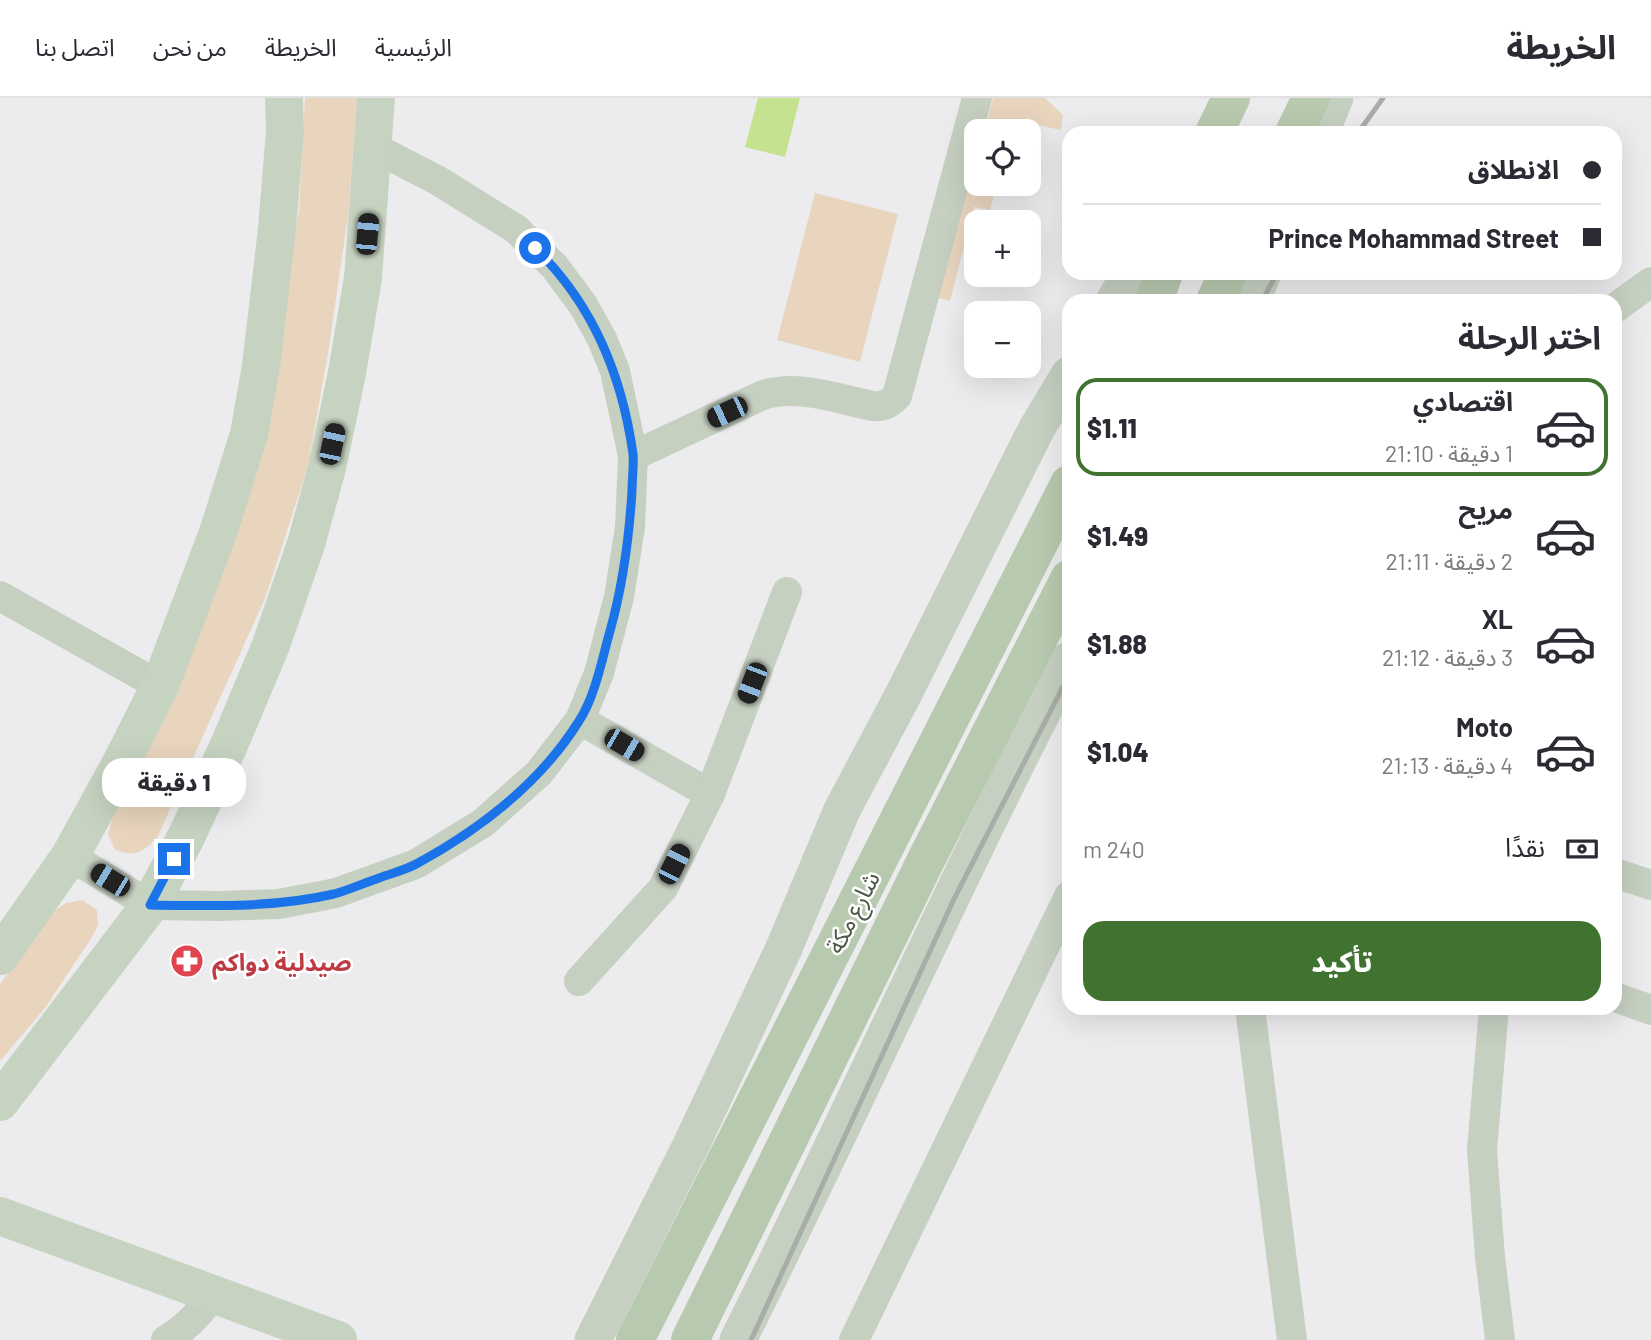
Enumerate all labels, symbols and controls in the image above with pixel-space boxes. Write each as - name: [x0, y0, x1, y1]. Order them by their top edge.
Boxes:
- text: الخريطة: [1506, 26, 1616, 66]
- text: اتصل بنا: [35, 32, 115, 61]
- text: من نحن: [153, 32, 227, 61]
- text: الخريطة: [265, 32, 337, 61]
- text: الرئيسية: [375, 32, 452, 61]
- map controls: [964, 119, 1041, 378]
- button: locate: [964, 119, 1041, 196]
- text: الانطلاق: [1468, 153, 1559, 184]
- button: +: [964, 210, 1041, 287]
- car: [355, 212, 380, 256]
- text: Prince Mohammad Street: [1269, 222, 1559, 253]
- route start: [519, 232, 551, 264]
- button: −: [964, 301, 1041, 378]
- text: اختر الرحلة: [1458, 317, 1601, 355]
- text: اقتصادي: [1413, 385, 1513, 416]
- car: [704, 394, 751, 430]
- icon: car: [1534, 396, 1597, 459]
- text: $1.11: [1087, 412, 1137, 443]
- car: [318, 421, 347, 467]
- text: 1 دقيقة · 21:10: [1385, 439, 1513, 467]
- text: مريح: [1458, 493, 1513, 524]
- icon: car: [1534, 504, 1597, 567]
- text: $1.49: [1087, 520, 1148, 551]
- text: 2 دقيقة · 21:11: [1386, 547, 1513, 575]
- text: XL: [1482, 603, 1513, 634]
- icon: car: [1534, 612, 1597, 675]
- text: $1.88: [1087, 628, 1147, 659]
- text: 3 دقيقة · 21:12: [1382, 643, 1513, 671]
- car: [735, 660, 770, 706]
- text: Moto: [1456, 711, 1513, 742]
- icon: car: [1534, 720, 1597, 783]
- car: [601, 725, 648, 765]
- text: $1.04: [1087, 736, 1149, 767]
- text: 4 دقيقة · 21:13: [1382, 751, 1513, 779]
- callout: 1 دقيقة: [102, 758, 246, 806]
- text: 1 دقيقة: [138, 768, 210, 796]
- icon: cash: [1563, 830, 1601, 868]
- text: نقدًا: [1505, 831, 1545, 862]
- text: 240 m: [1083, 835, 1145, 863]
- car: [656, 841, 693, 887]
- route end: [158, 843, 190, 875]
- car: [87, 860, 134, 900]
- street label: شارع مكة: [819, 866, 888, 960]
- button: تأكيد: [1083, 921, 1601, 1001]
- pharmacy icon: صيدلية دواكم: [168, 942, 206, 980]
- place label: صيدلية دواكم: [212, 947, 352, 980]

